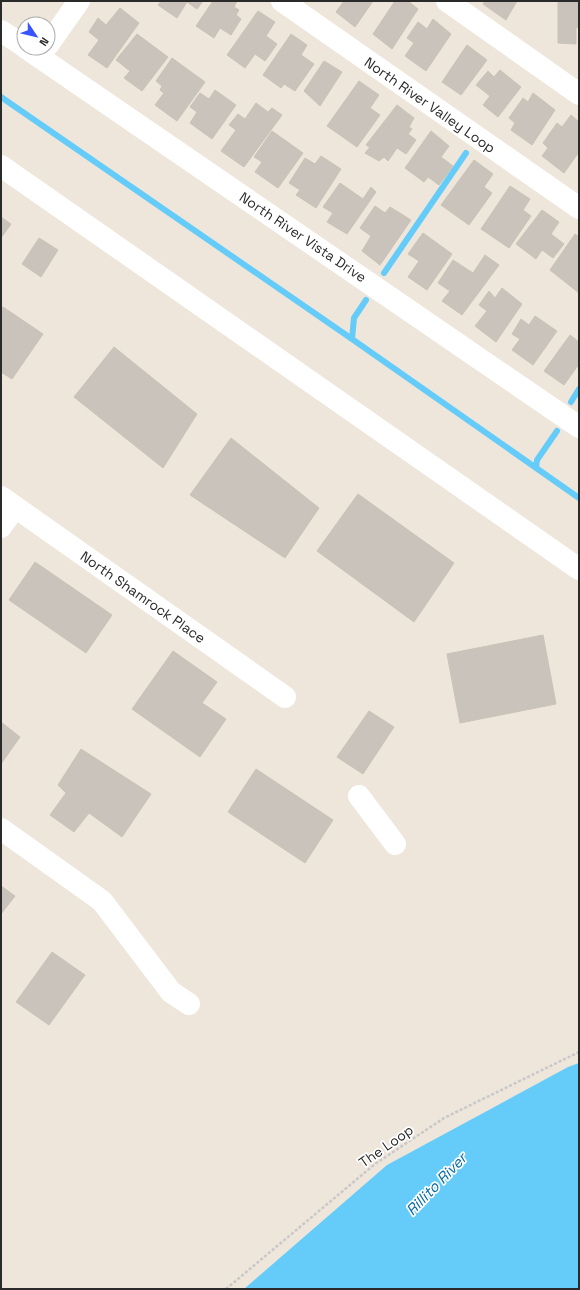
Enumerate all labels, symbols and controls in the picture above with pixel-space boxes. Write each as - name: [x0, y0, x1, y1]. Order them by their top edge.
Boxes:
- north arrow: [16, 16, 56, 56]
- text: N: [36, 35, 52, 49]
- street label: North River Valley Loop: [361, 53, 499, 157]
- street label: North River Vista Drive: [236, 188, 370, 286]
- street label: North Shamrock Place: [77, 547, 209, 647]
- street label: The Loop: [355, 1121, 417, 1171]
- water label: Rillito River: [402, 1148, 471, 1219]

